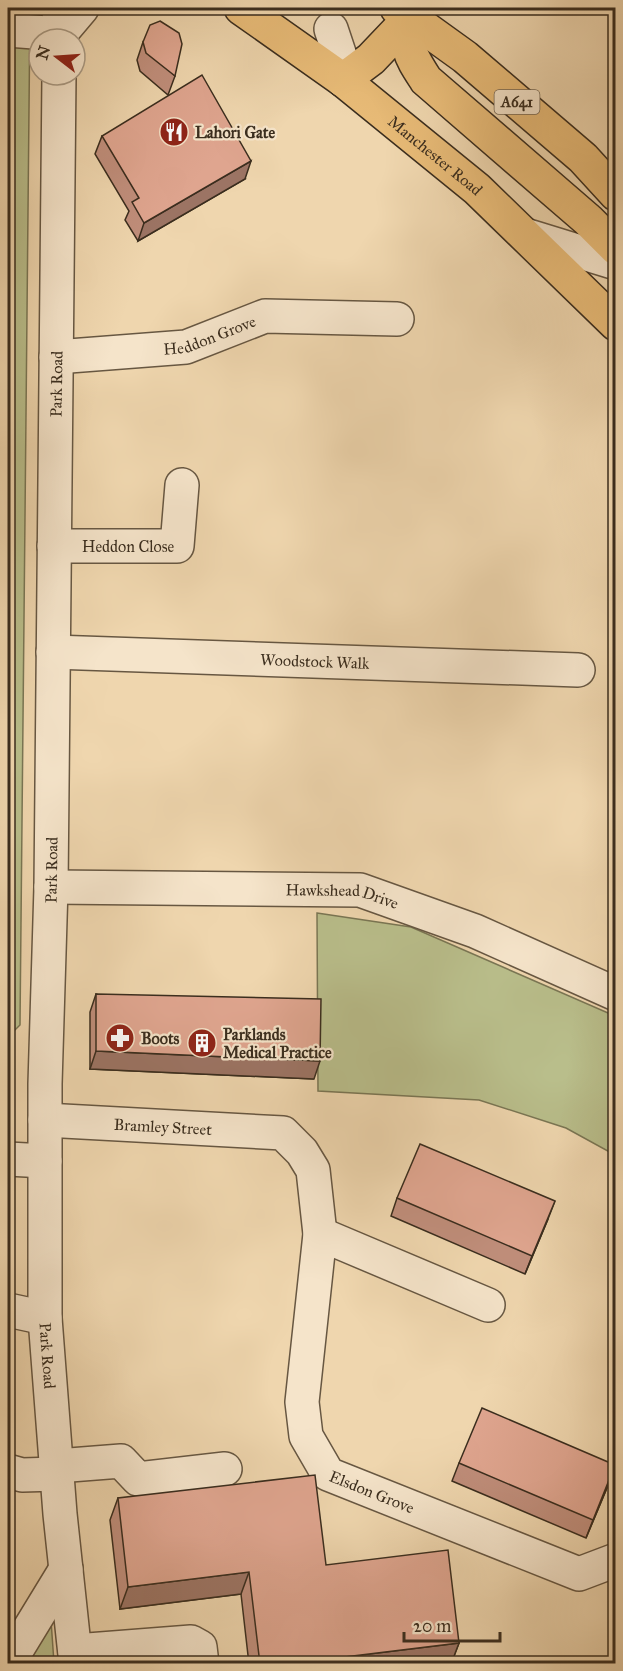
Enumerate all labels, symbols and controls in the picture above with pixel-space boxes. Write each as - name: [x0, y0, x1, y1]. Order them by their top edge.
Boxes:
- north arrow: [27, 27, 87, 87]
- text: N: [32, 43, 54, 62]
- road number: A641: [494, 90, 540, 114]
- street label: Manchester Road: [384, 112, 486, 199]
- restaurant icon: Lahori Gate: [158, 116, 190, 148]
- place label: Lahori Gate: [195, 123, 276, 142]
- street label: Heddon Grove: [163, 312, 259, 359]
- street label: Park Road: [46, 351, 67, 417]
- street label: Heddon Close: [82, 537, 175, 556]
- street label: Woodstock Walk: [260, 650, 370, 673]
- street label: Park Road: [41, 837, 62, 903]
- street label: Hawkshead Drive: [285, 880, 401, 913]
- pharmacy icon: Boots: [104, 1022, 136, 1054]
- place label: Parklands Medical Practice: [223, 1025, 332, 1062]
- building icon: Parklands Medical Practice: [186, 1027, 218, 1059]
- place label: Boots: [141, 1029, 180, 1048]
- street label: Bramley Street: [113, 1115, 213, 1139]
- street label: Park Road: [35, 1322, 59, 1390]
- street label: Elsdon Grove: [326, 1466, 417, 1518]
- scale bar: [404, 1605, 500, 1643]
- text: 20 m: [413, 1615, 451, 1637]

